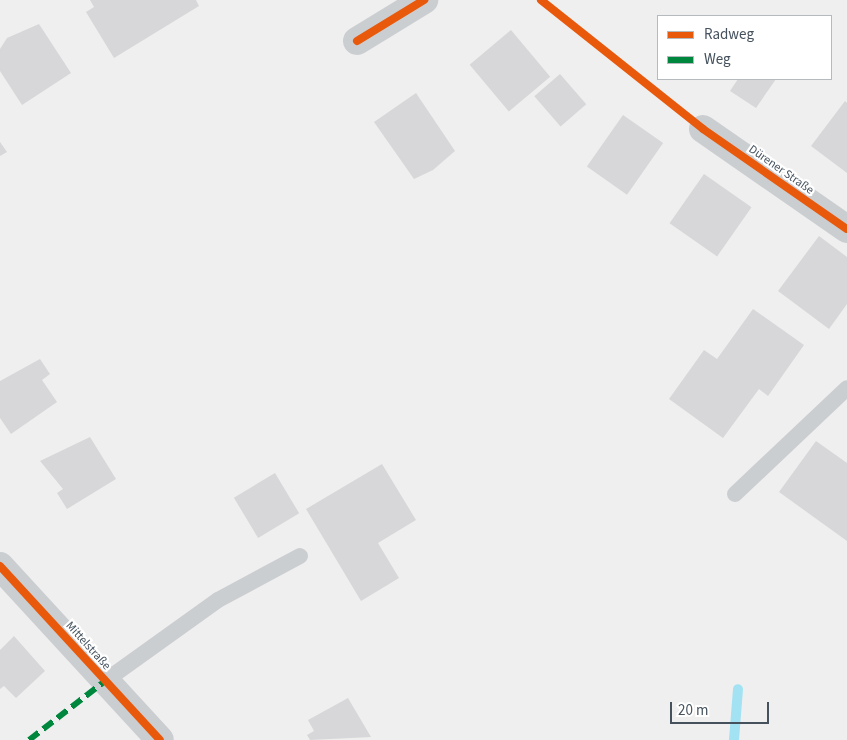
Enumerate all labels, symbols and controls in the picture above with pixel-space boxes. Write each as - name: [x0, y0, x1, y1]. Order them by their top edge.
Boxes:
- legend: [657, 15, 832, 80]
- text: Radweg: [704, 24, 754, 45]
- text: Weg: [704, 49, 731, 70]
- street label: Dürener Straße: [746, 142, 816, 198]
- street label: Mittelstraße: [63, 619, 113, 673]
- scale bar: [672, 692, 771, 724]
- text: 20 m: [678, 700, 708, 721]

